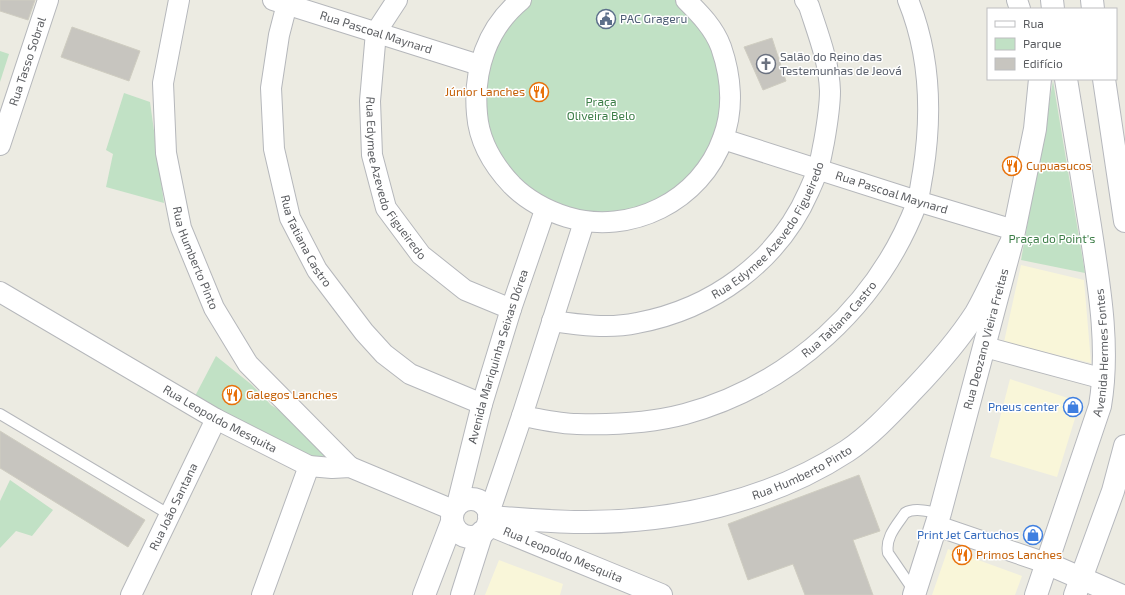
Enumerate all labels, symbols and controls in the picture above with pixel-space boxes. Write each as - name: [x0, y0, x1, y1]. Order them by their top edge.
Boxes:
- street label: Rua Pascoal Maynard: [318, 7, 434, 56]
- public building icon: PAC Grageru: [595, 8, 617, 30]
- legend: [987, 8, 1117, 80]
- place label: PAC Grageru: [620, 11, 687, 25]
- street label: Rua Tasso Sobral: [5, 14, 48, 107]
- text: Rua: [1023, 16, 1044, 30]
- text: Parque: [1023, 36, 1061, 50]
- place label: Salão do Reino das Testemunhas de Jeová: [780, 49, 902, 77]
- church icon: Salão do Reino das Testemunhas de Jeová: [755, 53, 777, 75]
- text: Edifício: [1023, 56, 1063, 70]
- restaurant icon: Júnior Lanches: [528, 81, 550, 103]
- place label: Júnior Lanches: [445, 84, 525, 98]
- park label: Praça Oliveira Belo: [567, 94, 635, 122]
- street label: Rua Edymee Azevedo Figueiredo: [364, 96, 429, 262]
- restaurant icon: Cupuasucos: [1001, 155, 1023, 177]
- place label: Cupuasucos: [1026, 158, 1092, 172]
- street label: Rua Edymee Azevedo Figueiredo: [709, 160, 826, 301]
- street label: Rua Pascoal Maynard: [834, 167, 950, 216]
- street label: Rua Tatiana Castro: [279, 193, 335, 289]
- street label: Rua Humberto Pinto: [171, 205, 222, 312]
- park label: Praça do Point's: [1009, 231, 1095, 246]
- street label: Avenida Mariquinha Seixas Dórea: [464, 267, 530, 445]
- street label: Rua Deozano Vieira Freitas: [960, 267, 1010, 411]
- street label: Rua Tatiana Castro: [798, 278, 879, 360]
- street label: Avenida Hermes Fontes: [1089, 288, 1110, 418]
- street label: Rua Leopoldo Mesquita: [161, 381, 280, 455]
- restaurant icon: Galegos Lanches: [221, 384, 243, 406]
- place label: Galegos Lanches: [246, 387, 337, 401]
- shop icon: Pneus center: [1062, 396, 1084, 418]
- place label: Pneus center: [988, 399, 1059, 413]
- street label: Rua Humberto Pinto: [750, 442, 854, 502]
- street label: Rua João Santana: [146, 460, 200, 552]
- street label: Rua Leopoldo Mesquita: [502, 523, 625, 585]
- shop icon: Print Jet Cartuchos: [1022, 524, 1044, 546]
- place label: Print Jet Cartuchos: [917, 527, 1019, 541]
- restaurant icon: Primos Lanches: [951, 544, 973, 566]
- place label: Primos Lanches: [976, 547, 1062, 561]

